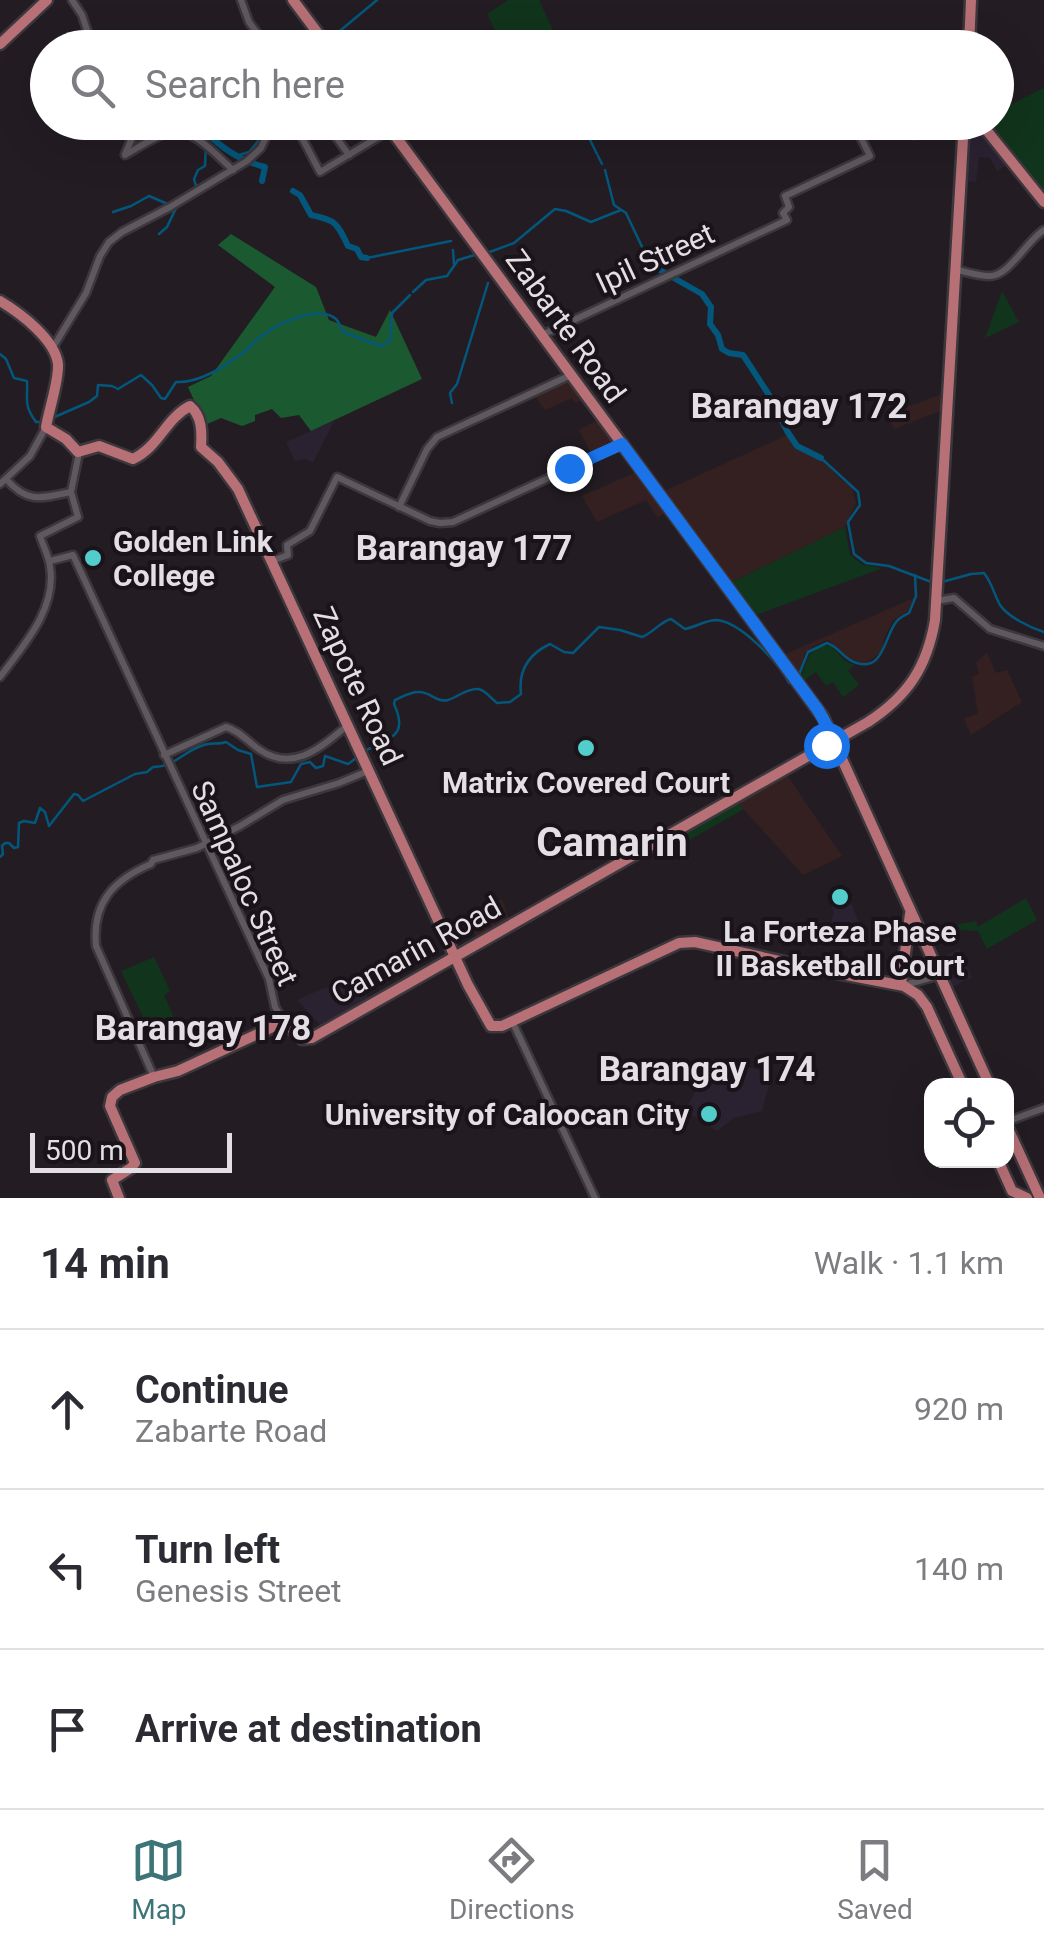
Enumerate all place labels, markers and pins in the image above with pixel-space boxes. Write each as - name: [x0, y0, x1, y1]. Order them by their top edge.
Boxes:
- place label: Golden Link College: [113, 524, 274, 593]
- marker: Golden Link College: [82, 547, 104, 569]
- marker: Matrix Covered Court: [575, 737, 597, 759]
- place label: Matrix Covered Court: [442, 765, 730, 800]
- marker: La Forteza Phase II Basketball Court: [829, 886, 851, 908]
- place label: La Forteza Phase II Basketball Court: [715, 914, 965, 983]
- place label: University of Caloocan City: [325, 1097, 690, 1132]
- marker: University of Caloocan City: [698, 1103, 720, 1125]

